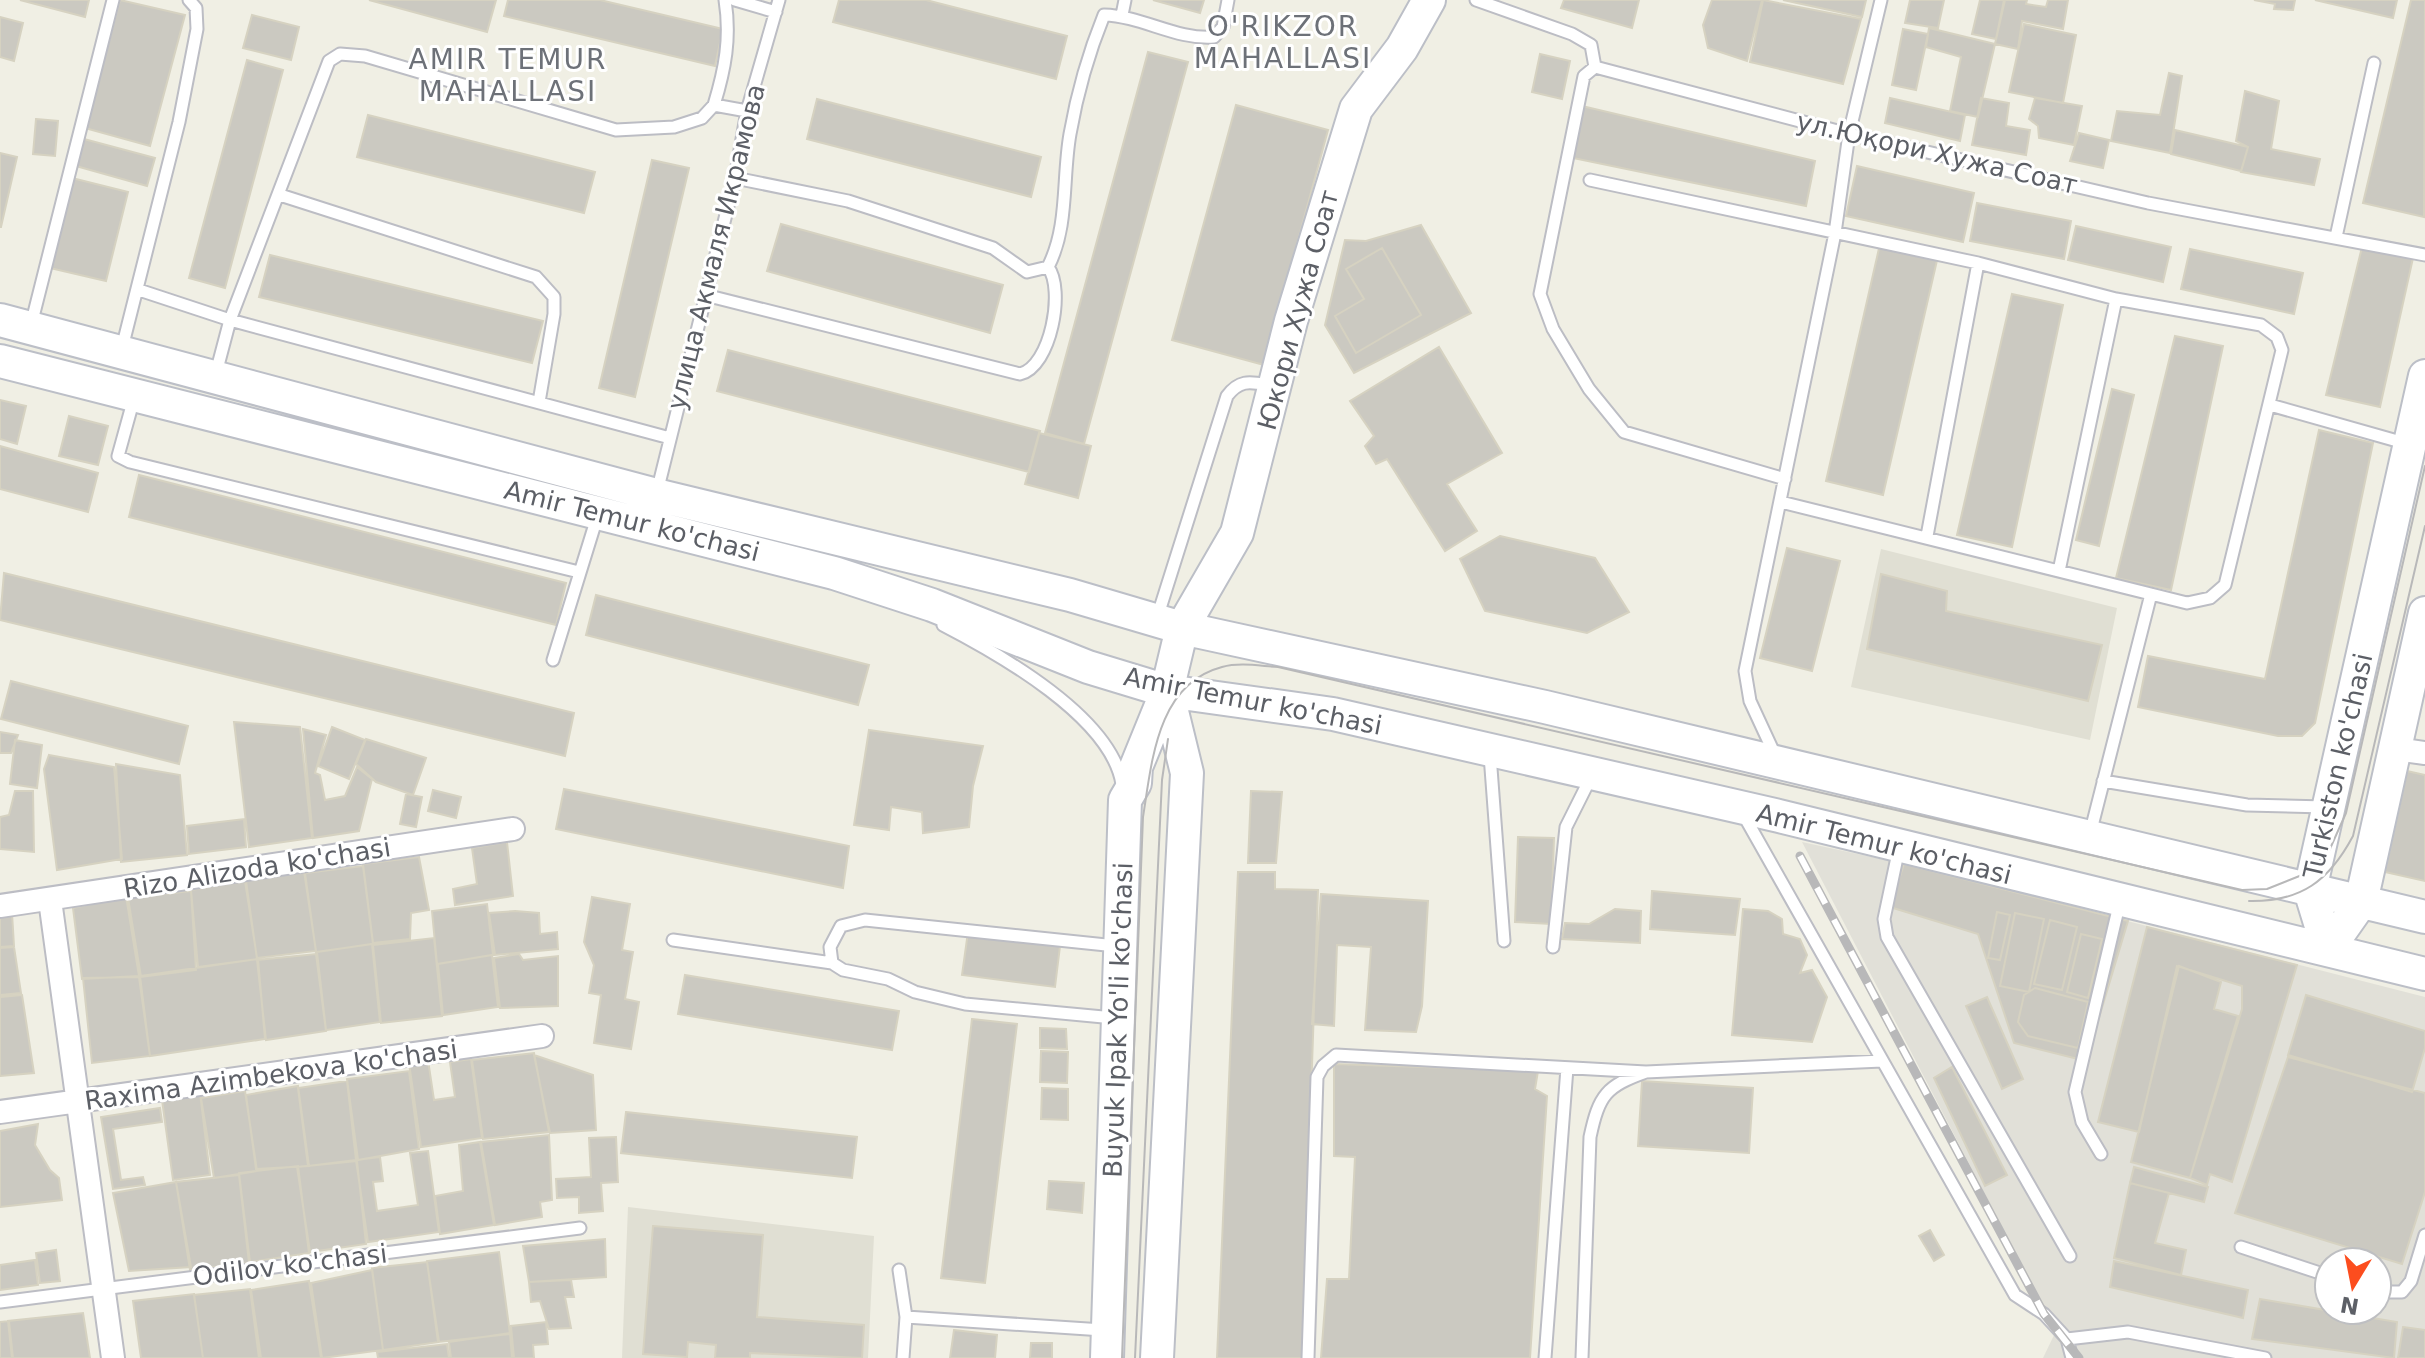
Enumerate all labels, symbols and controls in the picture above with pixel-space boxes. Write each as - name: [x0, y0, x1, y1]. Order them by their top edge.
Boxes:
- district label: O'RIKZOR MAHALLASI: [1194, 10, 1372, 75]
- district label: AMIR TEMUR MAHALLASI: [409, 43, 607, 108]
- street label: улица Акмаля Икрамова: [661, 81, 771, 413]
- street label: ул.Юқори Хужа Соат: [1794, 106, 2080, 200]
- street label: Юкори Хужа Соат: [1252, 187, 1344, 433]
- street label: Amir Temur ko'chasi: [501, 475, 763, 567]
- street label: Turkiston ko'chasi: [2297, 650, 2379, 883]
- street label: Amir Temur ko'chasi: [1121, 661, 1385, 741]
- street label: Amir Temur ko'chasi: [1753, 798, 2015, 890]
- street label: Rizo Alizoda ko'chasi: [121, 832, 393, 904]
- street label: Buyuk Ipak Yo'li ko'chasi: [1097, 862, 1139, 1178]
- street label: Raxima Azimbekova ko'chasi: [83, 1034, 459, 1116]
- street label: Odilov ko'chasi: [191, 1238, 389, 1292]
- north arrow: [2313, 1246, 2393, 1326]
- text: N: [2338, 1291, 2361, 1319]

